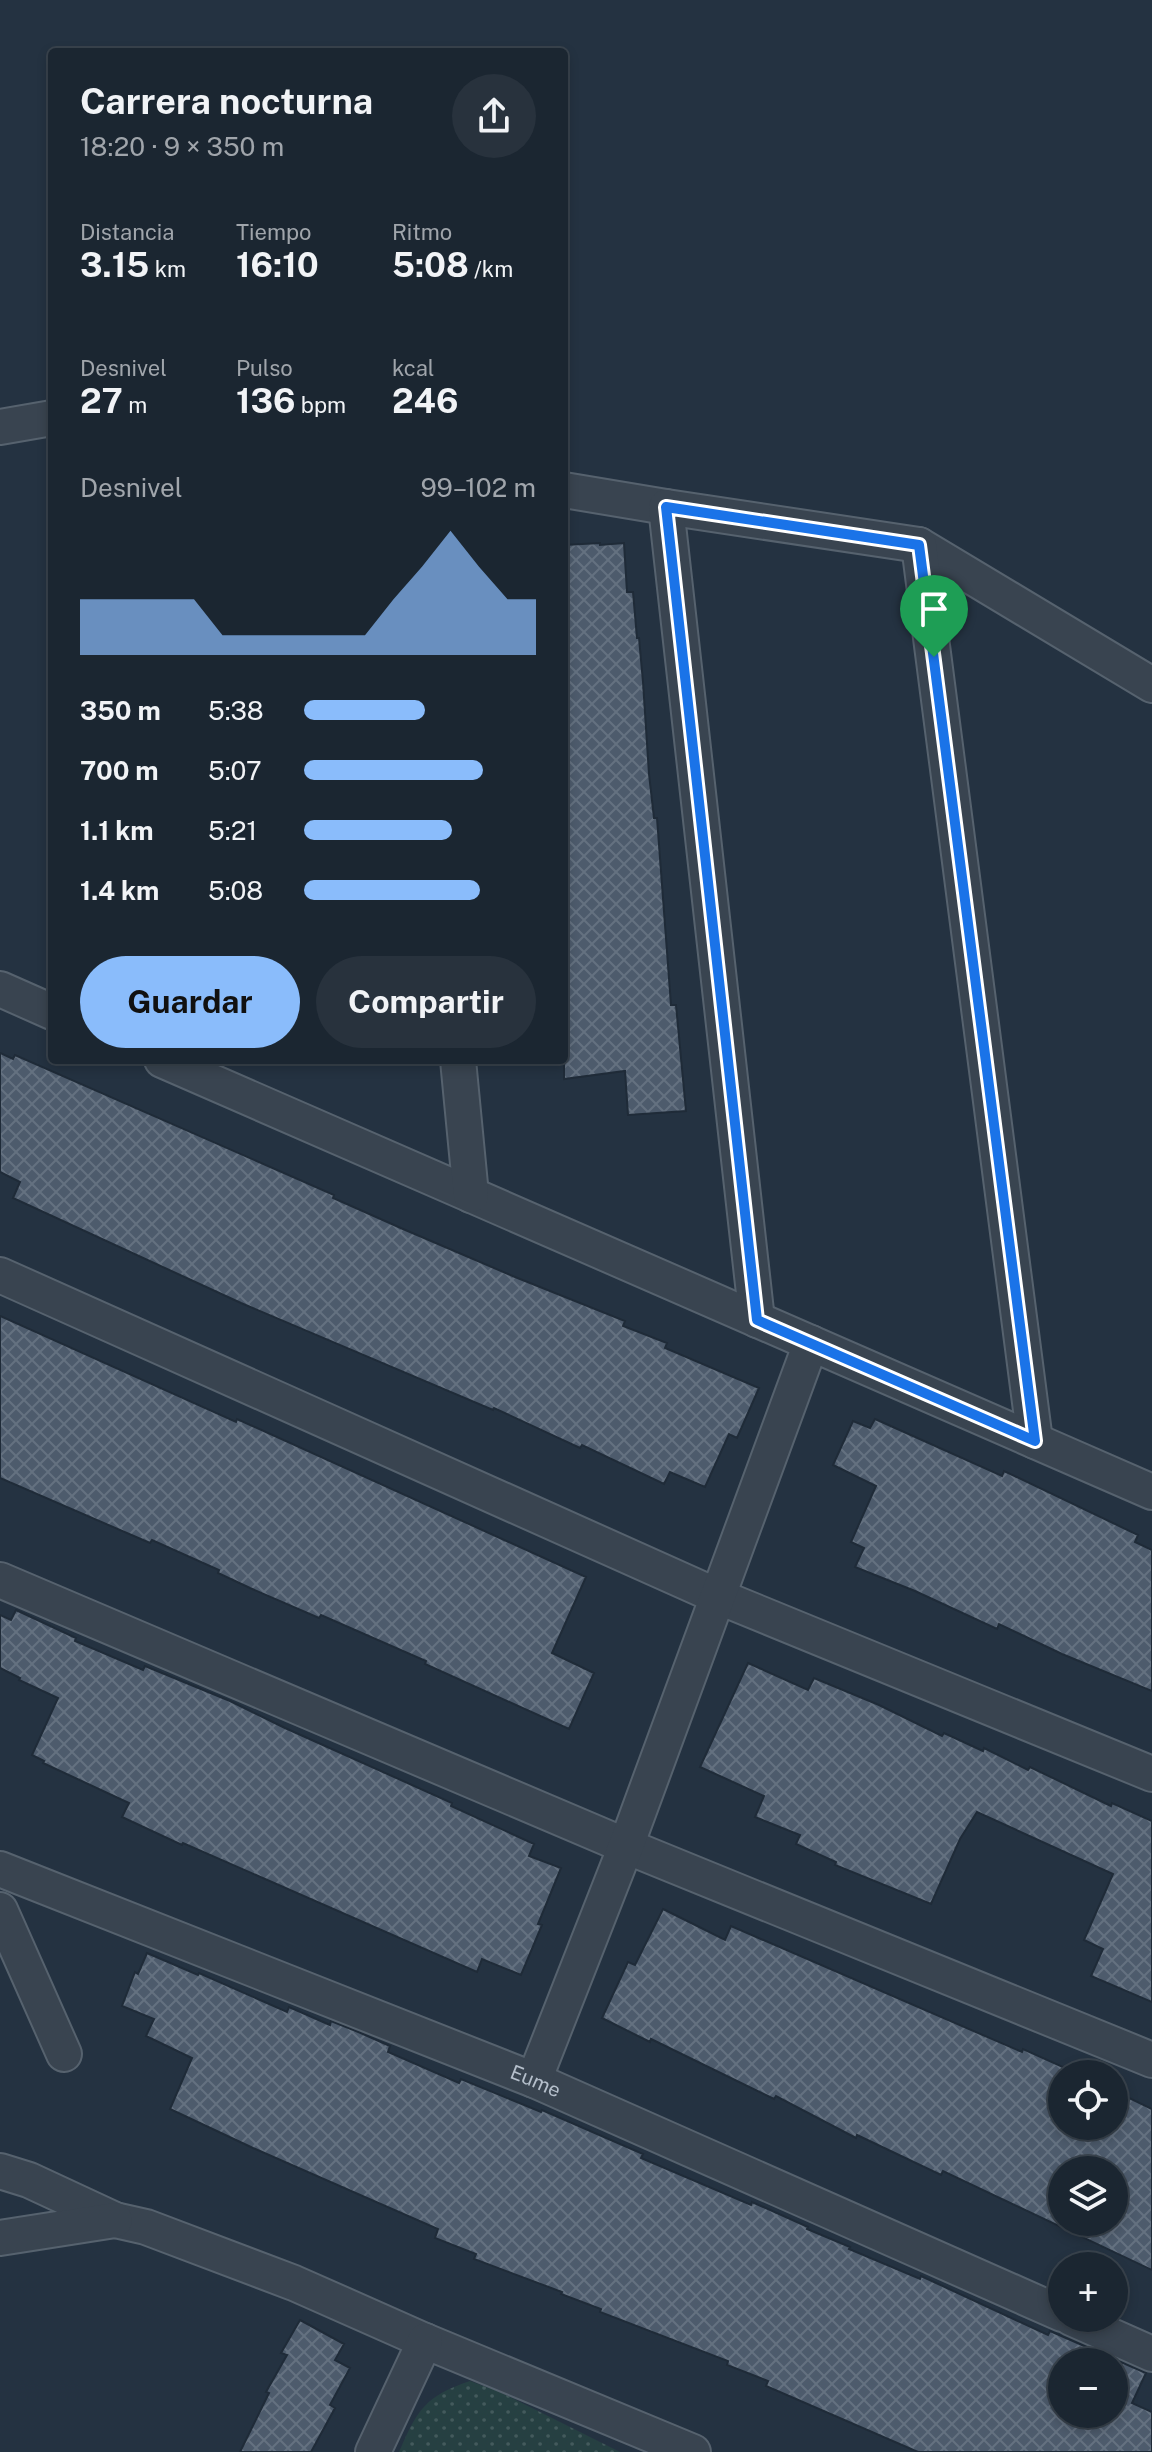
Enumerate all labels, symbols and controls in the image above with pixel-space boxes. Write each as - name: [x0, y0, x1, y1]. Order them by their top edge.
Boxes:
- button: share: [452, 74, 536, 158]
- text: Carrera nocturna: [80, 80, 373, 122]
- text: 18:20 · 9 × 350 m: [80, 131, 284, 162]
- text: Distancia: [80, 219, 174, 245]
- text: Tiempo: [236, 219, 312, 245]
- text: Ritmo: [392, 219, 452, 245]
- text: 3.15: [80, 245, 149, 285]
- text: 16:10: [236, 245, 319, 285]
- text: 5:08: [392, 245, 469, 285]
- text: km: [149, 256, 186, 282]
- text: /km: [469, 256, 513, 282]
- text: Desnivel: [80, 355, 167, 381]
- text: Pulso: [236, 355, 293, 381]
- text: kcal: [392, 355, 434, 381]
- text: 27: [80, 381, 123, 421]
- text: 136: [236, 381, 296, 421]
- text: 246: [392, 381, 458, 421]
- text: m: [123, 392, 147, 418]
- text: bpm: [296, 392, 346, 418]
- text: Desnivel: [80, 472, 183, 503]
- text: 99–102 m: [420, 472, 536, 503]
- pin: [900, 575, 968, 657]
- icon: arrive: [912, 587, 956, 631]
- text: 350 m: [80, 695, 161, 726]
- text: 5:38: [208, 695, 264, 726]
- text: 700 m: [80, 755, 159, 786]
- text: 5:07: [208, 755, 262, 786]
- text: 1.1 km: [80, 815, 153, 846]
- text: 5:21: [208, 815, 257, 846]
- text: 1.4 km: [80, 875, 159, 906]
- text: 5:08: [208, 875, 263, 906]
- button: Guardar: [80, 956, 300, 1048]
- button: Compartir: [316, 956, 536, 1048]
- street label: Eume: [507, 2060, 565, 2102]
- map controls: [1048, 2060, 1128, 2428]
- button: locate: [1048, 2060, 1128, 2140]
- button: layers: [1048, 2156, 1128, 2236]
- button: +: [1048, 2252, 1128, 2332]
- button: −: [1048, 2348, 1128, 2428]

